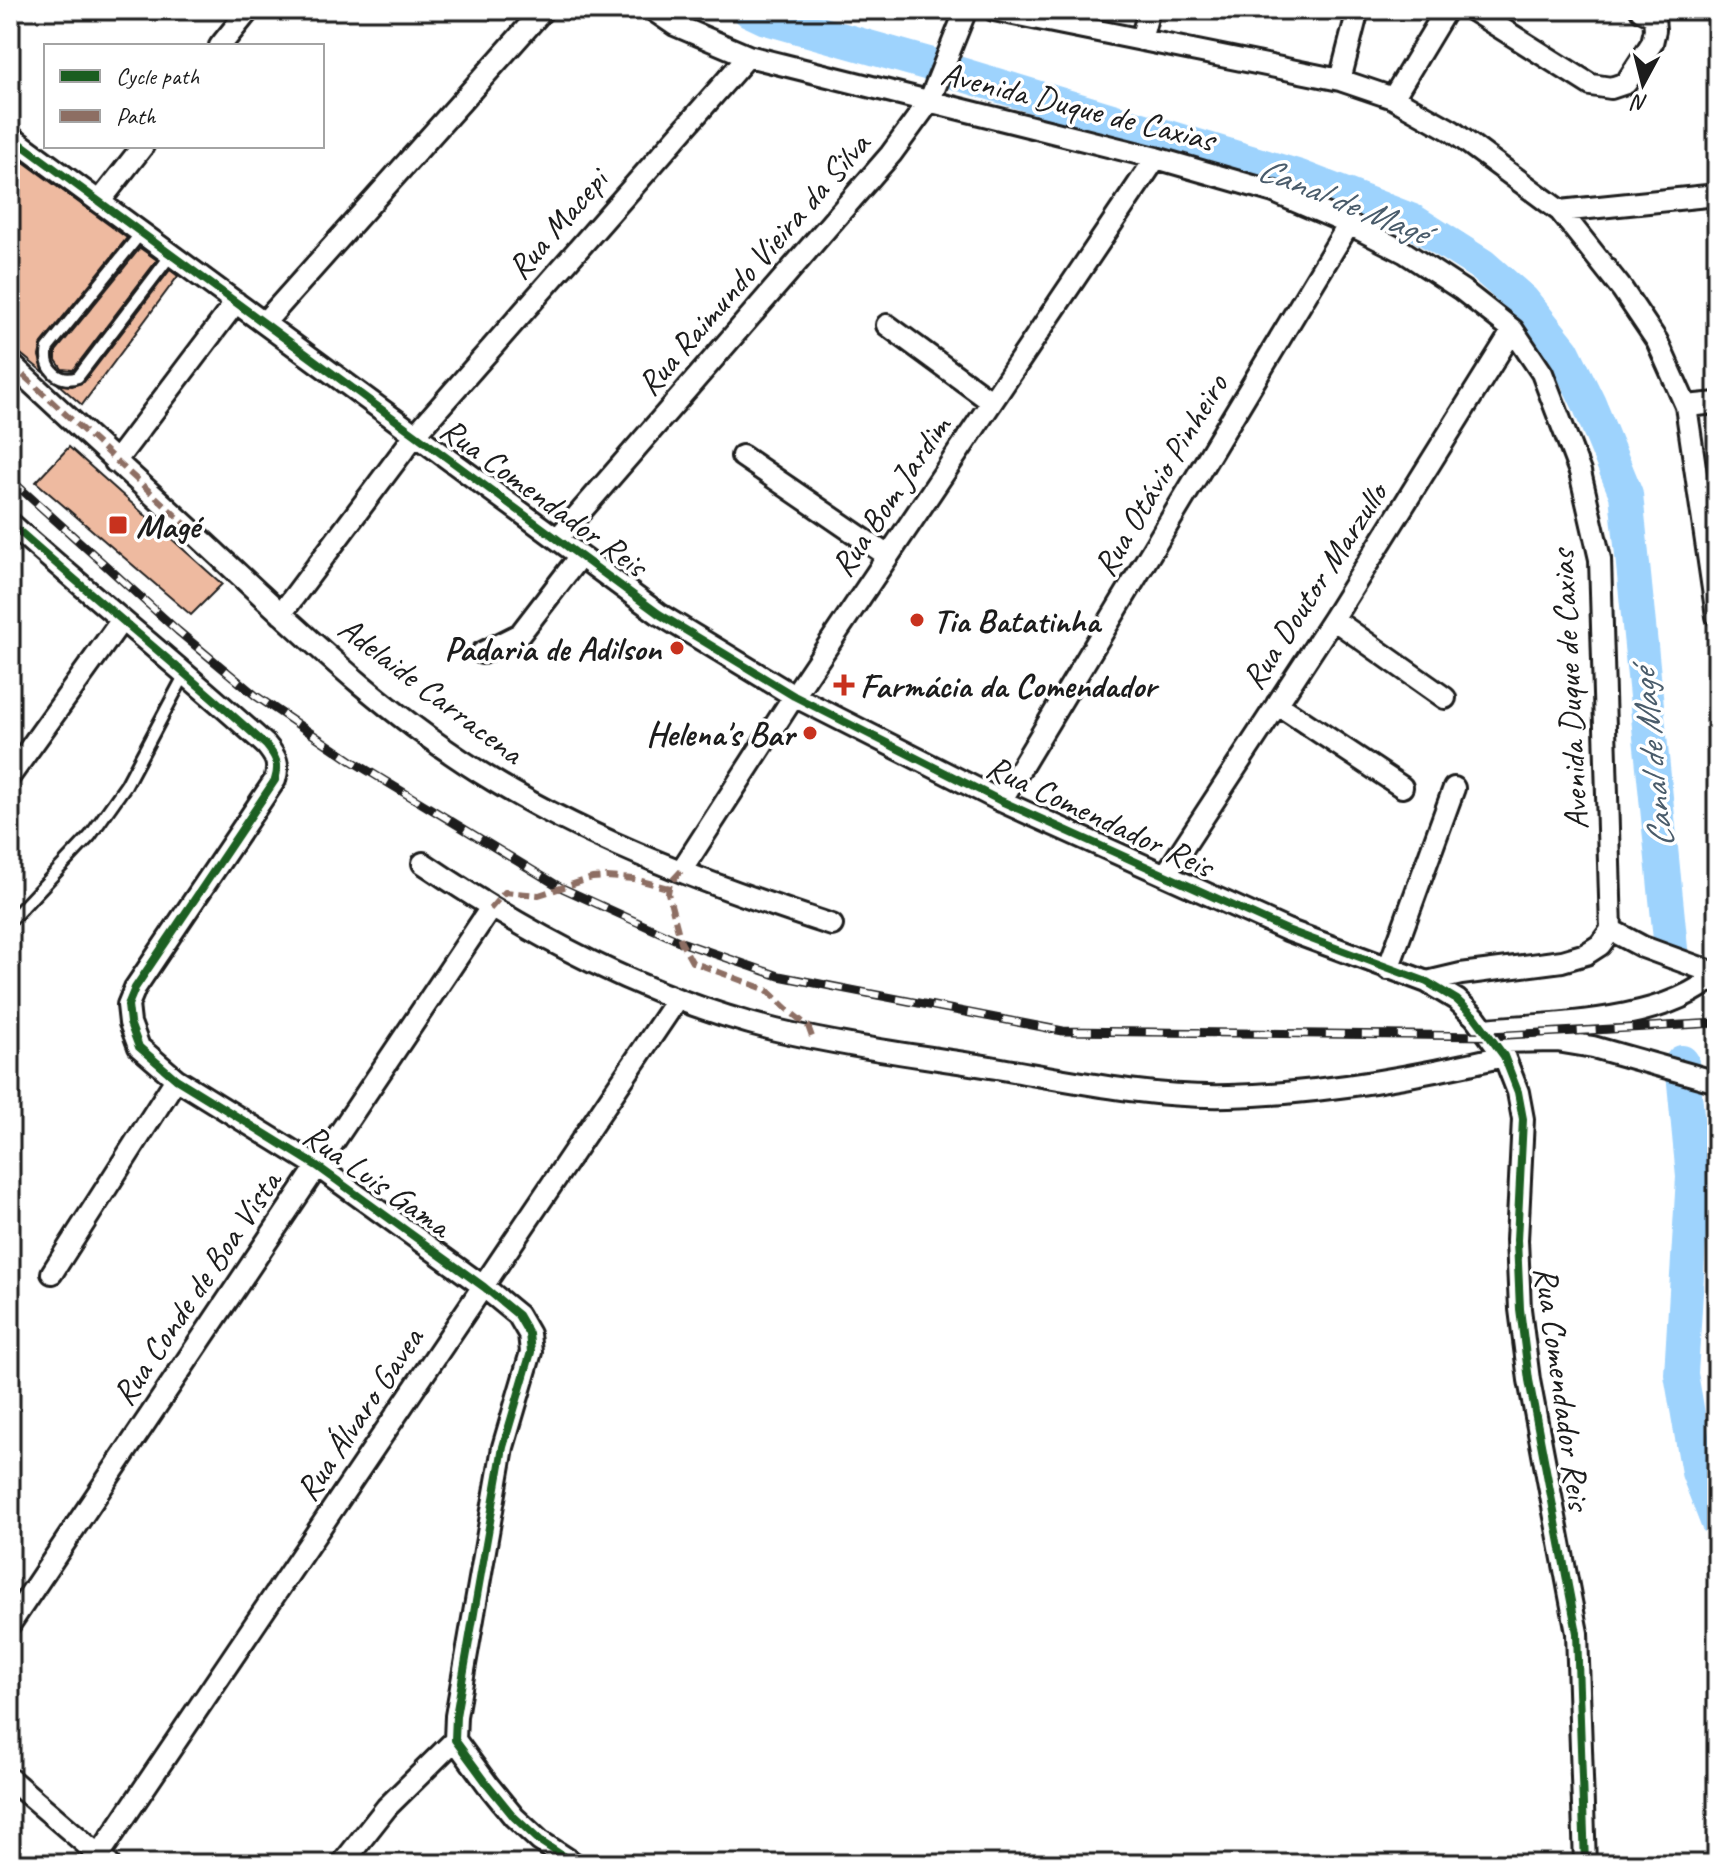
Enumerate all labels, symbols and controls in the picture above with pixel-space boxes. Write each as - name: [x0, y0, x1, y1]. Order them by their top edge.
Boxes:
- legend: [44, 44, 324, 148]
- north arrow: [1603, 44, 1683, 124]
- street label: Avenida Duque de Caxias: [937, 51, 1222, 162]
- text: Cycle path: [116, 61, 200, 91]
- text: N: [1629, 88, 1649, 118]
- text: Path: [116, 101, 157, 131]
- street label: Rua Raimundo Vieira da Silva: [627, 122, 880, 404]
- water label: Canal de Magé: [1251, 145, 1444, 259]
- street label: Rua Macepi: [497, 157, 619, 288]
- street label: Rua Otávio Pinheiro: [1083, 364, 1238, 584]
- street label: Rua Bom Jardim: [821, 405, 961, 585]
- street label: Rua Comendador Reis: [432, 408, 659, 588]
- street label: Rua Doutor Marzullo: [1231, 472, 1399, 697]
- place label: Magé: [136, 504, 204, 547]
- marker: Magé: [107, 514, 129, 536]
- street label: Avenida Duque de Caxias: [1540, 546, 1598, 831]
- place label: Tia Batatinha: [933, 599, 1102, 642]
- street label: Adelaide Carracena: [330, 606, 534, 775]
- marker: Tia Batatinha: [908, 611, 926, 629]
- place label: Padaria de Adilson: [445, 627, 662, 670]
- marker: Padaria de Adilson: [668, 639, 686, 657]
- water label: Canal de Magé: [1619, 657, 1684, 850]
- place label: Farmácia da Comendador: [860, 664, 1160, 707]
- marker: Farmácia da Comendador: [835, 676, 853, 694]
- place label: Helena's Bar: [646, 712, 798, 755]
- marker: Helena's Bar: [801, 724, 819, 742]
- street label: Rua Comendador Reis: [980, 745, 1223, 889]
- street label: Rua Luis Gama: [295, 1114, 462, 1248]
- street label: Rua Conde de Boa Vista: [102, 1160, 292, 1413]
- street label: Rua Comendador Reis: [1525, 1264, 1602, 1516]
- street label: Rua Álvaro Gavea: [285, 1317, 434, 1509]

